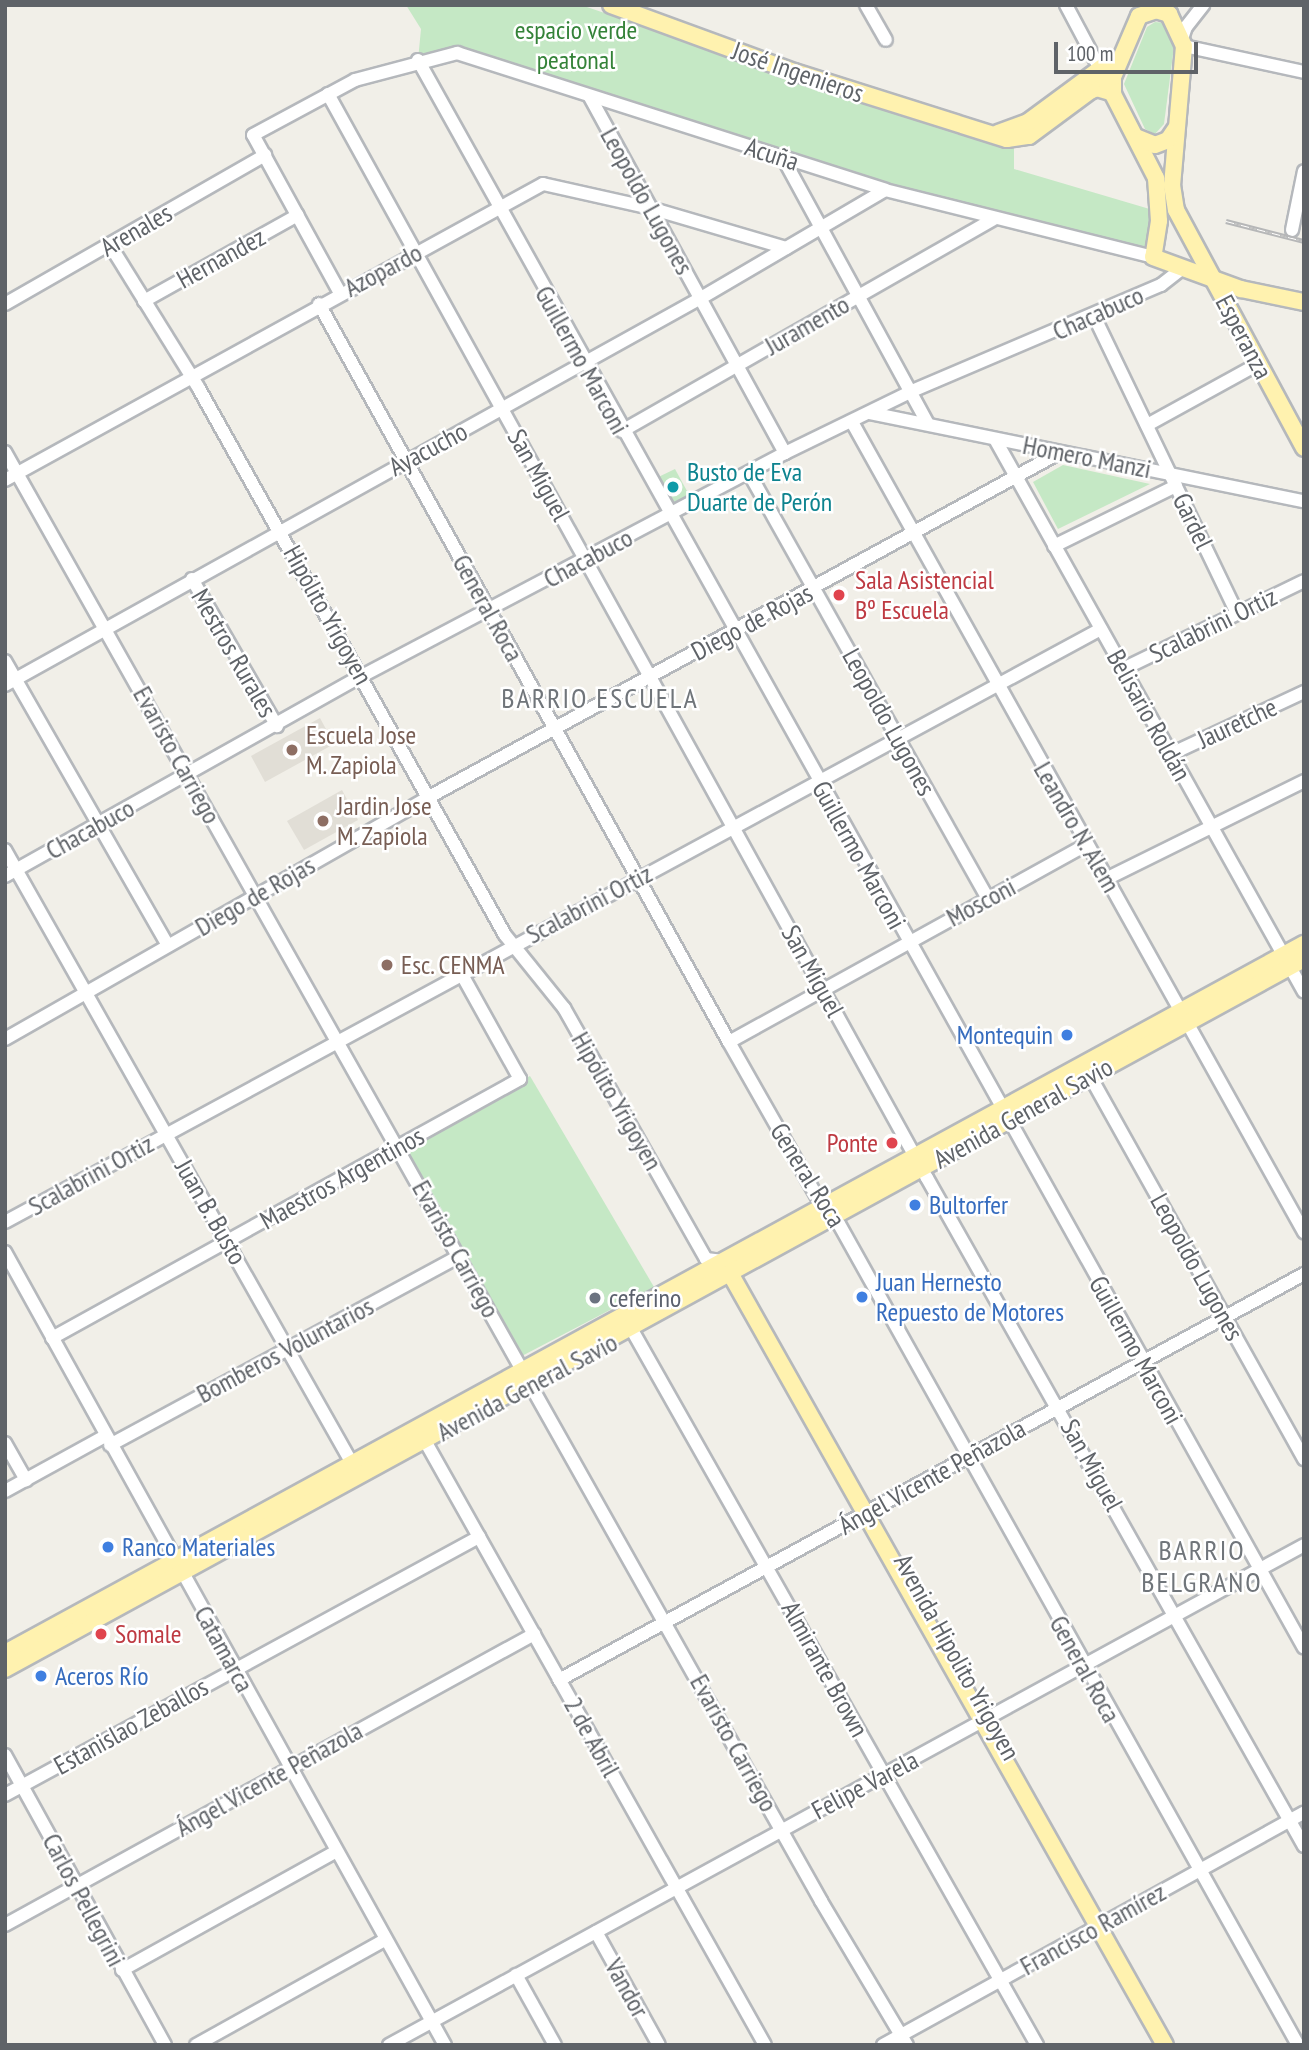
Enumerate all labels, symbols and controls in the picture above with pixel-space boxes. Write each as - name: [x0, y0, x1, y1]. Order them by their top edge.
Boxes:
- park label: espacio verde peatonal: [515, 14, 637, 76]
- scale bar: [1057, 28, 1200, 72]
- street label: José Ingenieros: [728, 35, 868, 109]
- text: 100 m: [1067, 40, 1113, 67]
- street label: Leopoldo Lugones: [594, 122, 700, 280]
- street label: Acuña: [741, 131, 803, 177]
- street label: Arenales: [95, 197, 177, 263]
- street label: Hernandez: [171, 221, 271, 295]
- street label: Azopardo: [339, 237, 427, 303]
- street label: Chacabuco: [1048, 279, 1148, 347]
- street label: Guillermo Marconi: [528, 280, 636, 440]
- street label: Juramento: [759, 288, 855, 362]
- street label: Esperanza: [1209, 290, 1279, 384]
- street label: Ayacucho: [384, 415, 472, 483]
- street label: San Miguel: [501, 424, 577, 526]
- street label: Homero Manzi: [1020, 429, 1154, 485]
- place label: Busto de Eva Duarte de Perón: [687, 456, 832, 518]
- marker: Busto de Eva Duarte de Perón: [665, 479, 681, 495]
- street label: Gardel: [1166, 488, 1220, 554]
- street label: Chacabuco: [538, 522, 638, 594]
- street label: Hipólito Yrigoyen: [277, 540, 379, 690]
- street label: General Roca: [446, 549, 530, 667]
- place label: Sala Asistencial Bº Escuela: [855, 564, 994, 626]
- street label: Diego de Rojas: [686, 577, 818, 667]
- street label: Scalabrini Ortiz: [1144, 581, 1282, 669]
- street label: Mestros Rurales: [185, 583, 283, 723]
- marker: Sala Asistencial Bº Escuela: [829, 585, 849, 605]
- street label: Leopoldo Lugones: [836, 643, 942, 801]
- street label: Belisario Roldán: [1100, 644, 1198, 786]
- street label: Evaristo Carriego: [127, 681, 227, 829]
- district label: BARRIO ESCUELA: [503, 681, 697, 715]
- street label: Jauretche: [1192, 691, 1282, 755]
- place label: Escuela Jose M. Zapiola: [306, 719, 416, 780]
- marker: Escuela Jose M. Zapiola: [284, 742, 300, 758]
- street label: Leandro N. Alem: [1027, 755, 1127, 899]
- street label: Guillermo Marconi: [805, 775, 913, 935]
- place label: Jardin Jose M. Zapiola: [337, 790, 432, 852]
- street label: Chacabuco: [40, 792, 140, 866]
- marker: Jardin Jose M. Zapiola: [315, 813, 331, 829]
- street label: Diego de Rojas: [190, 849, 320, 943]
- street label: Scalabrini Ortiz: [521, 858, 657, 950]
- street label: Mosconi: [941, 871, 1021, 933]
- street label: San Miguel: [775, 920, 851, 1022]
- place label: Esc. CENMA: [401, 949, 506, 981]
- marker: Esc. CENMA: [379, 957, 395, 973]
- place label: Montequin: [957, 1019, 1053, 1051]
- street label: Hipólito Yrigoyen: [565, 1026, 669, 1176]
- marker: Montequin: [1059, 1027, 1075, 1043]
- street label: Avenida General Savio: [928, 1051, 1118, 1175]
- street label: General Roca: [764, 1117, 852, 1233]
- street label: Maestros Argentinos: [254, 1120, 430, 1236]
- place label: Ponte: [827, 1127, 878, 1159]
- street label: Scalabrini Ortiz: [23, 1128, 159, 1222]
- marker: Ponte: [884, 1135, 900, 1151]
- street label: Juan B. Busto: [168, 1153, 254, 1271]
- street label: Evaristo Carriego: [406, 1175, 506, 1323]
- street label: Leopoldo Lugones: [1144, 1188, 1250, 1346]
- place label: Bultorfer: [929, 1189, 1008, 1221]
- marker: Bultorfer: [907, 1197, 923, 1213]
- place label: Juan Hernesto Repuesto de Motores: [876, 1266, 1064, 1328]
- street label: Guillermo Marconi: [1082, 1270, 1190, 1430]
- place label: ceferino: [609, 1282, 681, 1314]
- marker: Juan Hernesto Repuesto de Motores: [854, 1289, 870, 1305]
- street label: Bomberos Voluntarios: [191, 1290, 379, 1410]
- marker: ceferino: [587, 1290, 603, 1306]
- street label: Avenida General Savio: [431, 1326, 623, 1448]
- street label: Ángel Vicente Peñazola: [833, 1413, 1031, 1541]
- street label: San Miguel: [1054, 1414, 1130, 1516]
- place label: Ranco Materiales: [122, 1531, 275, 1563]
- district label: BARRIO BELGRANO: [1142, 1533, 1262, 1599]
- marker: Ranco Materiales: [100, 1539, 116, 1555]
- street label: Avenida Hipolito Yrigoyen: [887, 1548, 1027, 1766]
- street label: Almirante Brown: [775, 1596, 875, 1742]
- street label: Catamarca: [188, 1600, 260, 1698]
- street label: General Roca: [1043, 1610, 1127, 1728]
- place label: Somale: [115, 1618, 181, 1650]
- marker: Somale: [93, 1626, 109, 1642]
- place label: Aceros Río: [55, 1660, 149, 1692]
- marker: Aceros Río: [33, 1668, 49, 1684]
- street label: Evaristo Carriego: [684, 1669, 784, 1817]
- street label: Estanislao Zeballos: [48, 1671, 214, 1781]
- street label: 2 de Abril: [557, 1691, 627, 1783]
- street label: Ángel Vicente Peñazola: [170, 1715, 368, 1843]
- street label: Felipe Varela: [806, 1744, 924, 1826]
- street label: Carlos Pellegrini: [36, 1828, 132, 1972]
- street label: Francisco Ramírez: [1015, 1876, 1171, 1982]
- street label: Vandor: [598, 1953, 656, 2023]

